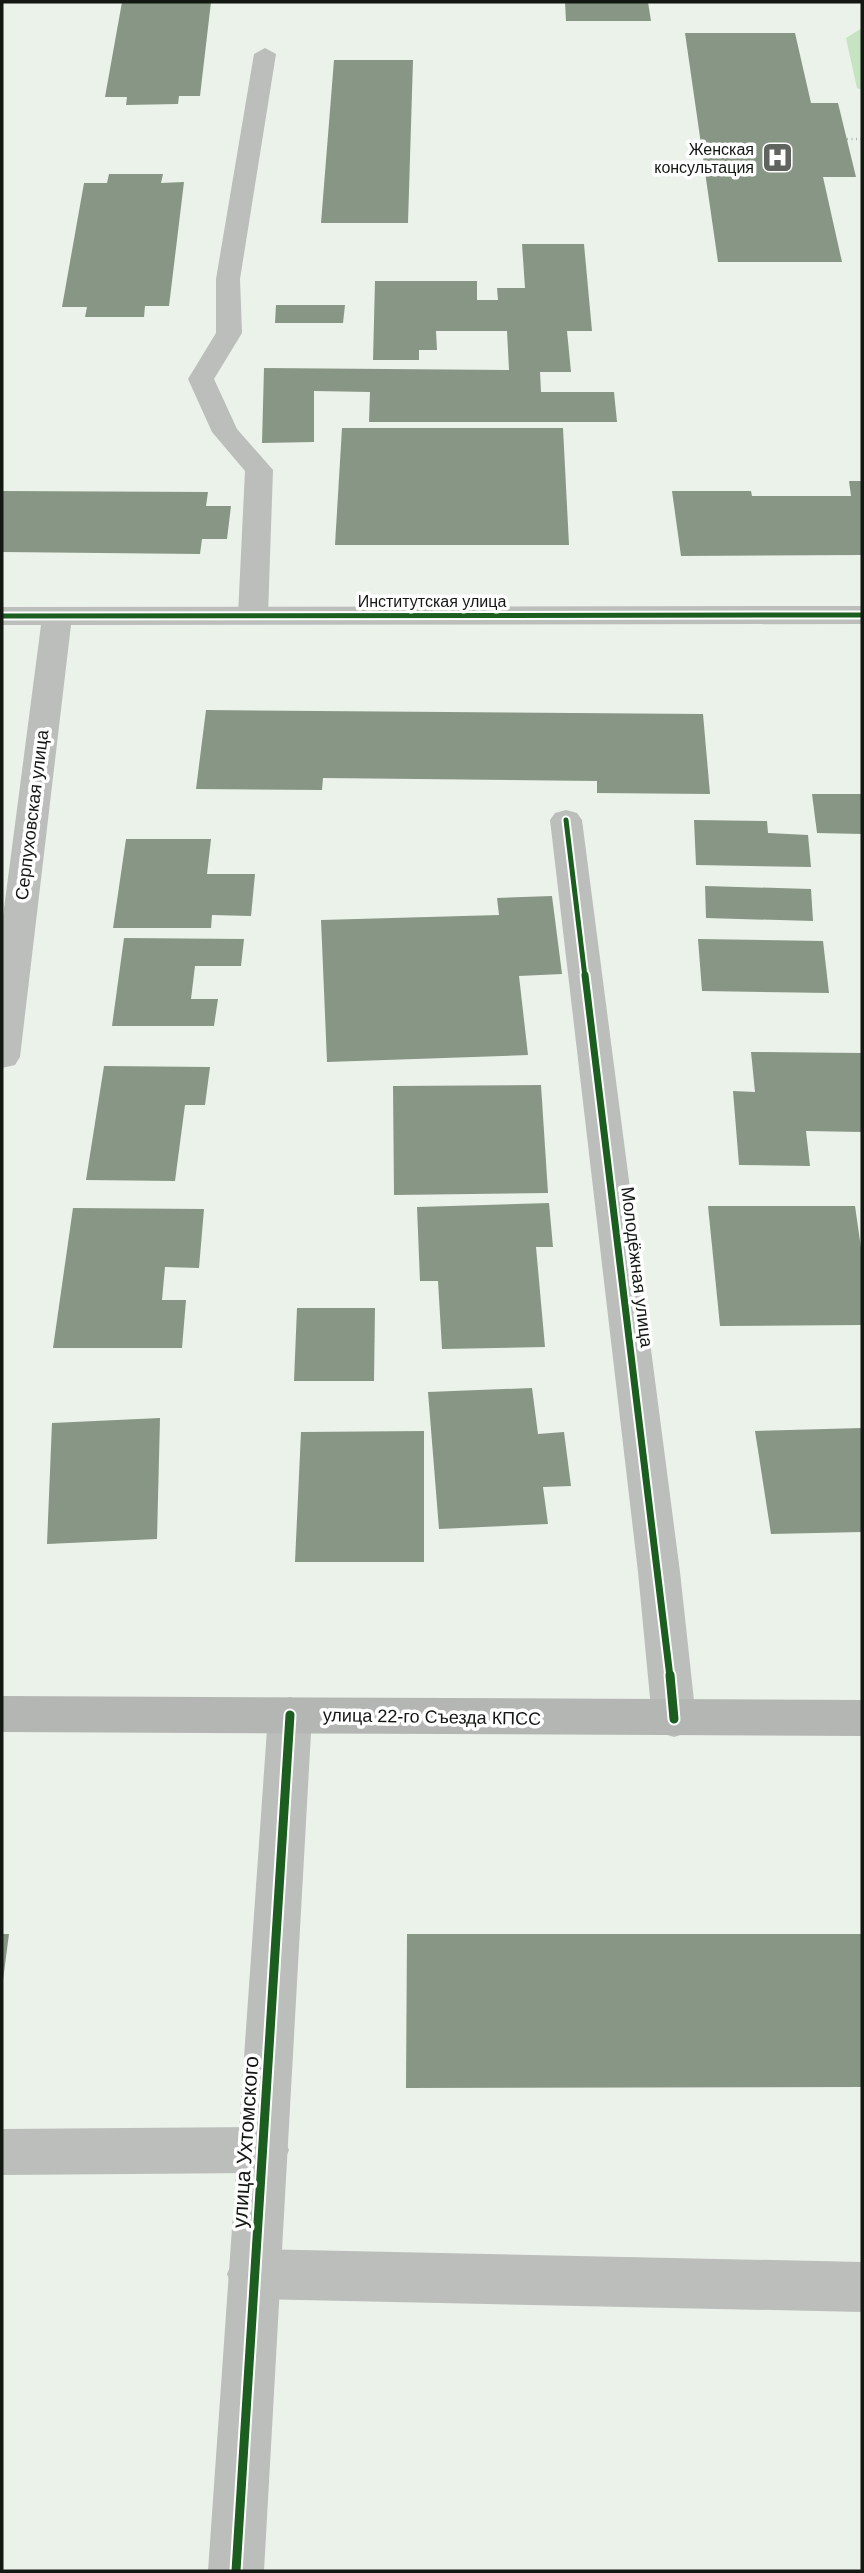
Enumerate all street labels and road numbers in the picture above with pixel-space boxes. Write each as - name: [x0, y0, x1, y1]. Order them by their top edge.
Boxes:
- street label: Институтская улица: [358, 593, 506, 610]
- street label: Серпуховская улица: [12, 728, 52, 901]
- street label: Молодёжная улица: [617, 1185, 657, 1350]
- street label: улица 22-го Съезда КПСС: [323, 1705, 541, 1729]
- street label: улица Ухтомского: [228, 2055, 262, 2229]

